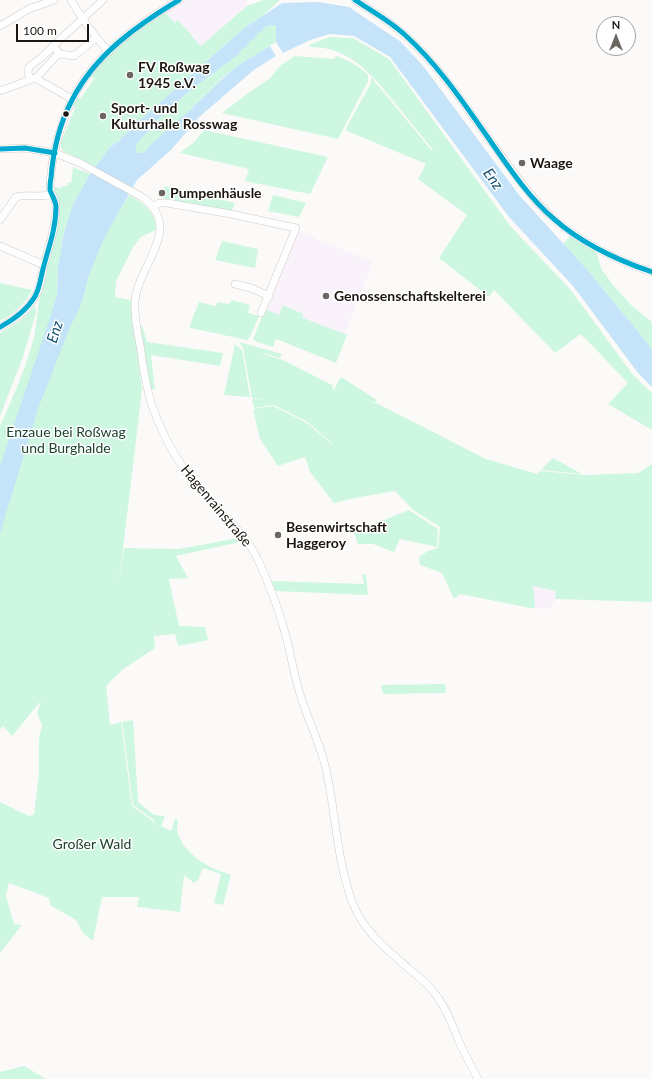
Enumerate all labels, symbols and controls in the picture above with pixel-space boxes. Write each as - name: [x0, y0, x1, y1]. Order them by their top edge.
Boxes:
- scale bar: [18, 16, 91, 42]
- north arrow: [596, 16, 636, 56]
- text: N: [612, 18, 620, 31]
- text: 100 m: [23, 23, 57, 38]
- place label: FV Roßwag 1945 e.V.: [138, 59, 210, 92]
- marker: FV Roßwag 1945 e.V.: [125, 70, 135, 80]
- place label: Sport- und Kulturhalle Rosswag: [111, 100, 237, 132]
- unlabelled marker: [61, 109, 71, 119]
- marker: Sport- und Kulturhalle Rosswag: [98, 111, 108, 121]
- place label: Waage: [530, 155, 573, 171]
- marker: Waage: [517, 158, 527, 168]
- water label: Enz: [479, 165, 507, 193]
- place label: Pumpenhäusle: [170, 185, 262, 201]
- marker: Pumpenhäusle: [157, 188, 167, 198]
- place label: Genossenschaftskelterei: [334, 288, 486, 304]
- marker: Genossenschaftskelterei: [321, 291, 331, 301]
- water label: Enz: [43, 319, 67, 345]
- park label: Enzaue bei Roßwag und Burghalde: [6, 424, 126, 456]
- street label: Hagenrainstraße: [177, 462, 255, 550]
- place label: Besenwirtschaft Haggeroy: [286, 519, 387, 552]
- marker: Besenwirtschaft Haggeroy: [273, 530, 283, 540]
- park label: Großer Wald: [53, 836, 131, 852]

